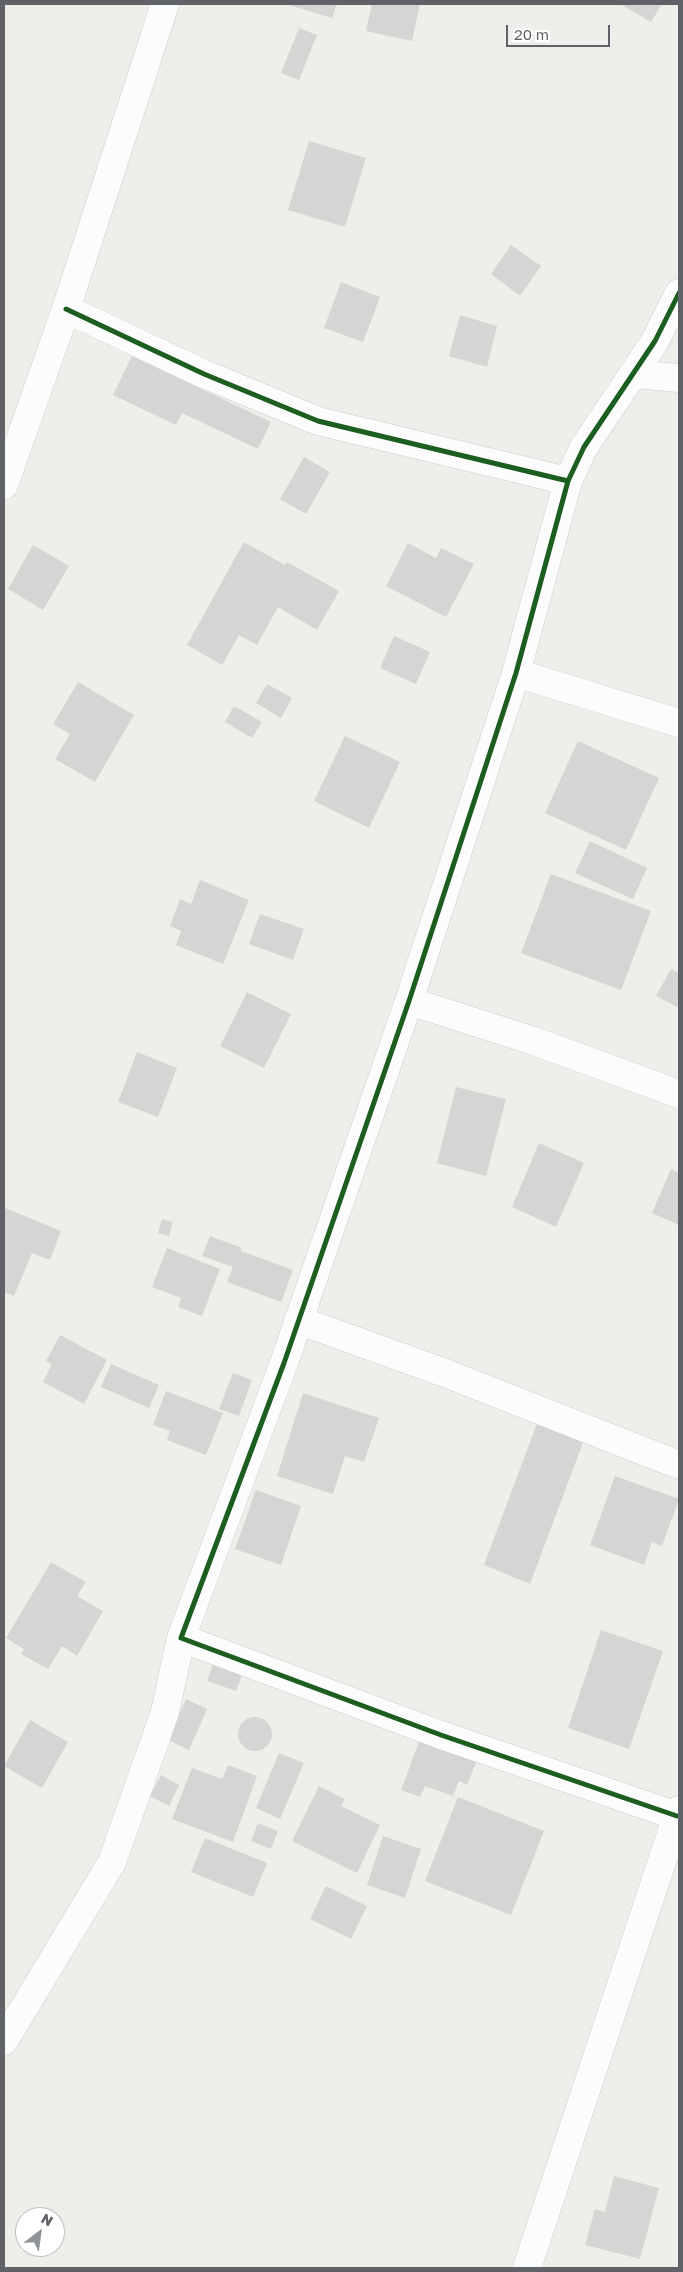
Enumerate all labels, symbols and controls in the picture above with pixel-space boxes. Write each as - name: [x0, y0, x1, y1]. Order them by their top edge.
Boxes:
- scale bar: [508, 15, 612, 47]
- text: 20 m: [514, 25, 549, 43]
- north arrow: [15, 2207, 65, 2257]
- text: N: [38, 2209, 56, 2229]

